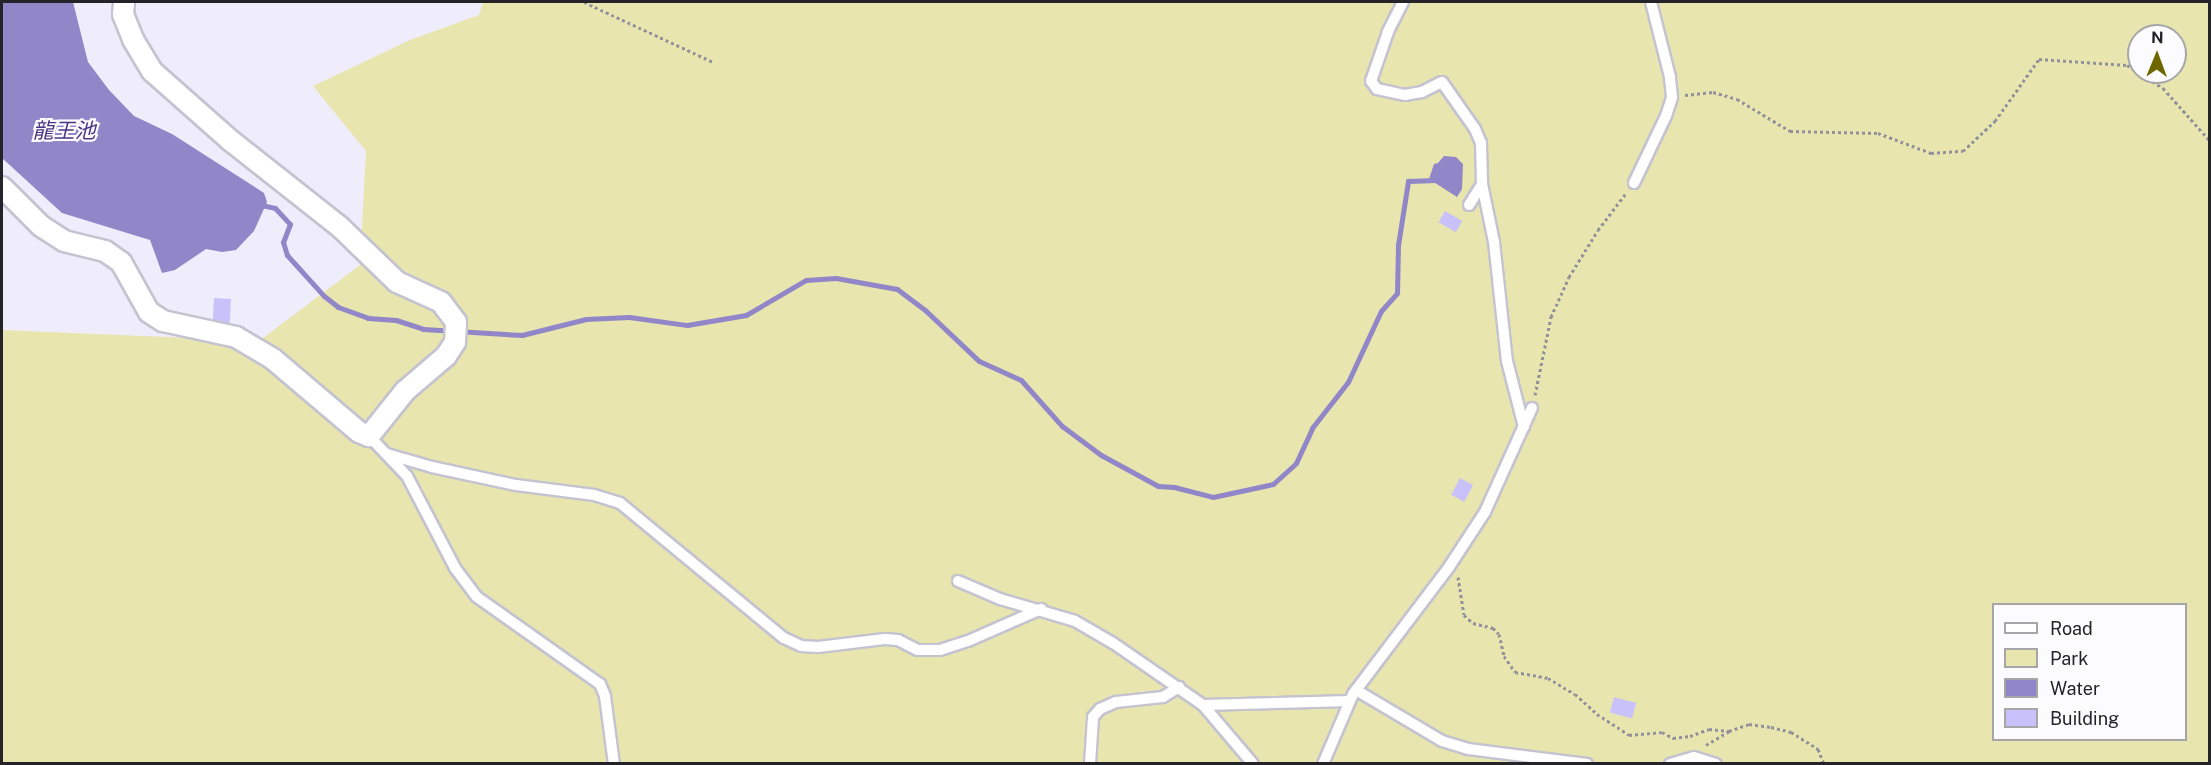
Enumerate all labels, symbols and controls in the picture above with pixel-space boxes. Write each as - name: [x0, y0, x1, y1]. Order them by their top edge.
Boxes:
- north arrow: [2127, 24, 2187, 84]
- text: N: [2151, 28, 2164, 47]
- water label: 龍王池: [33, 118, 95, 144]
- legend: [1992, 603, 2187, 741]
- text: Road: [2050, 618, 2093, 639]
- text: Park: [2050, 648, 2088, 669]
- text: Water: [2050, 678, 2100, 699]
- text: Building: [2050, 708, 2119, 729]

